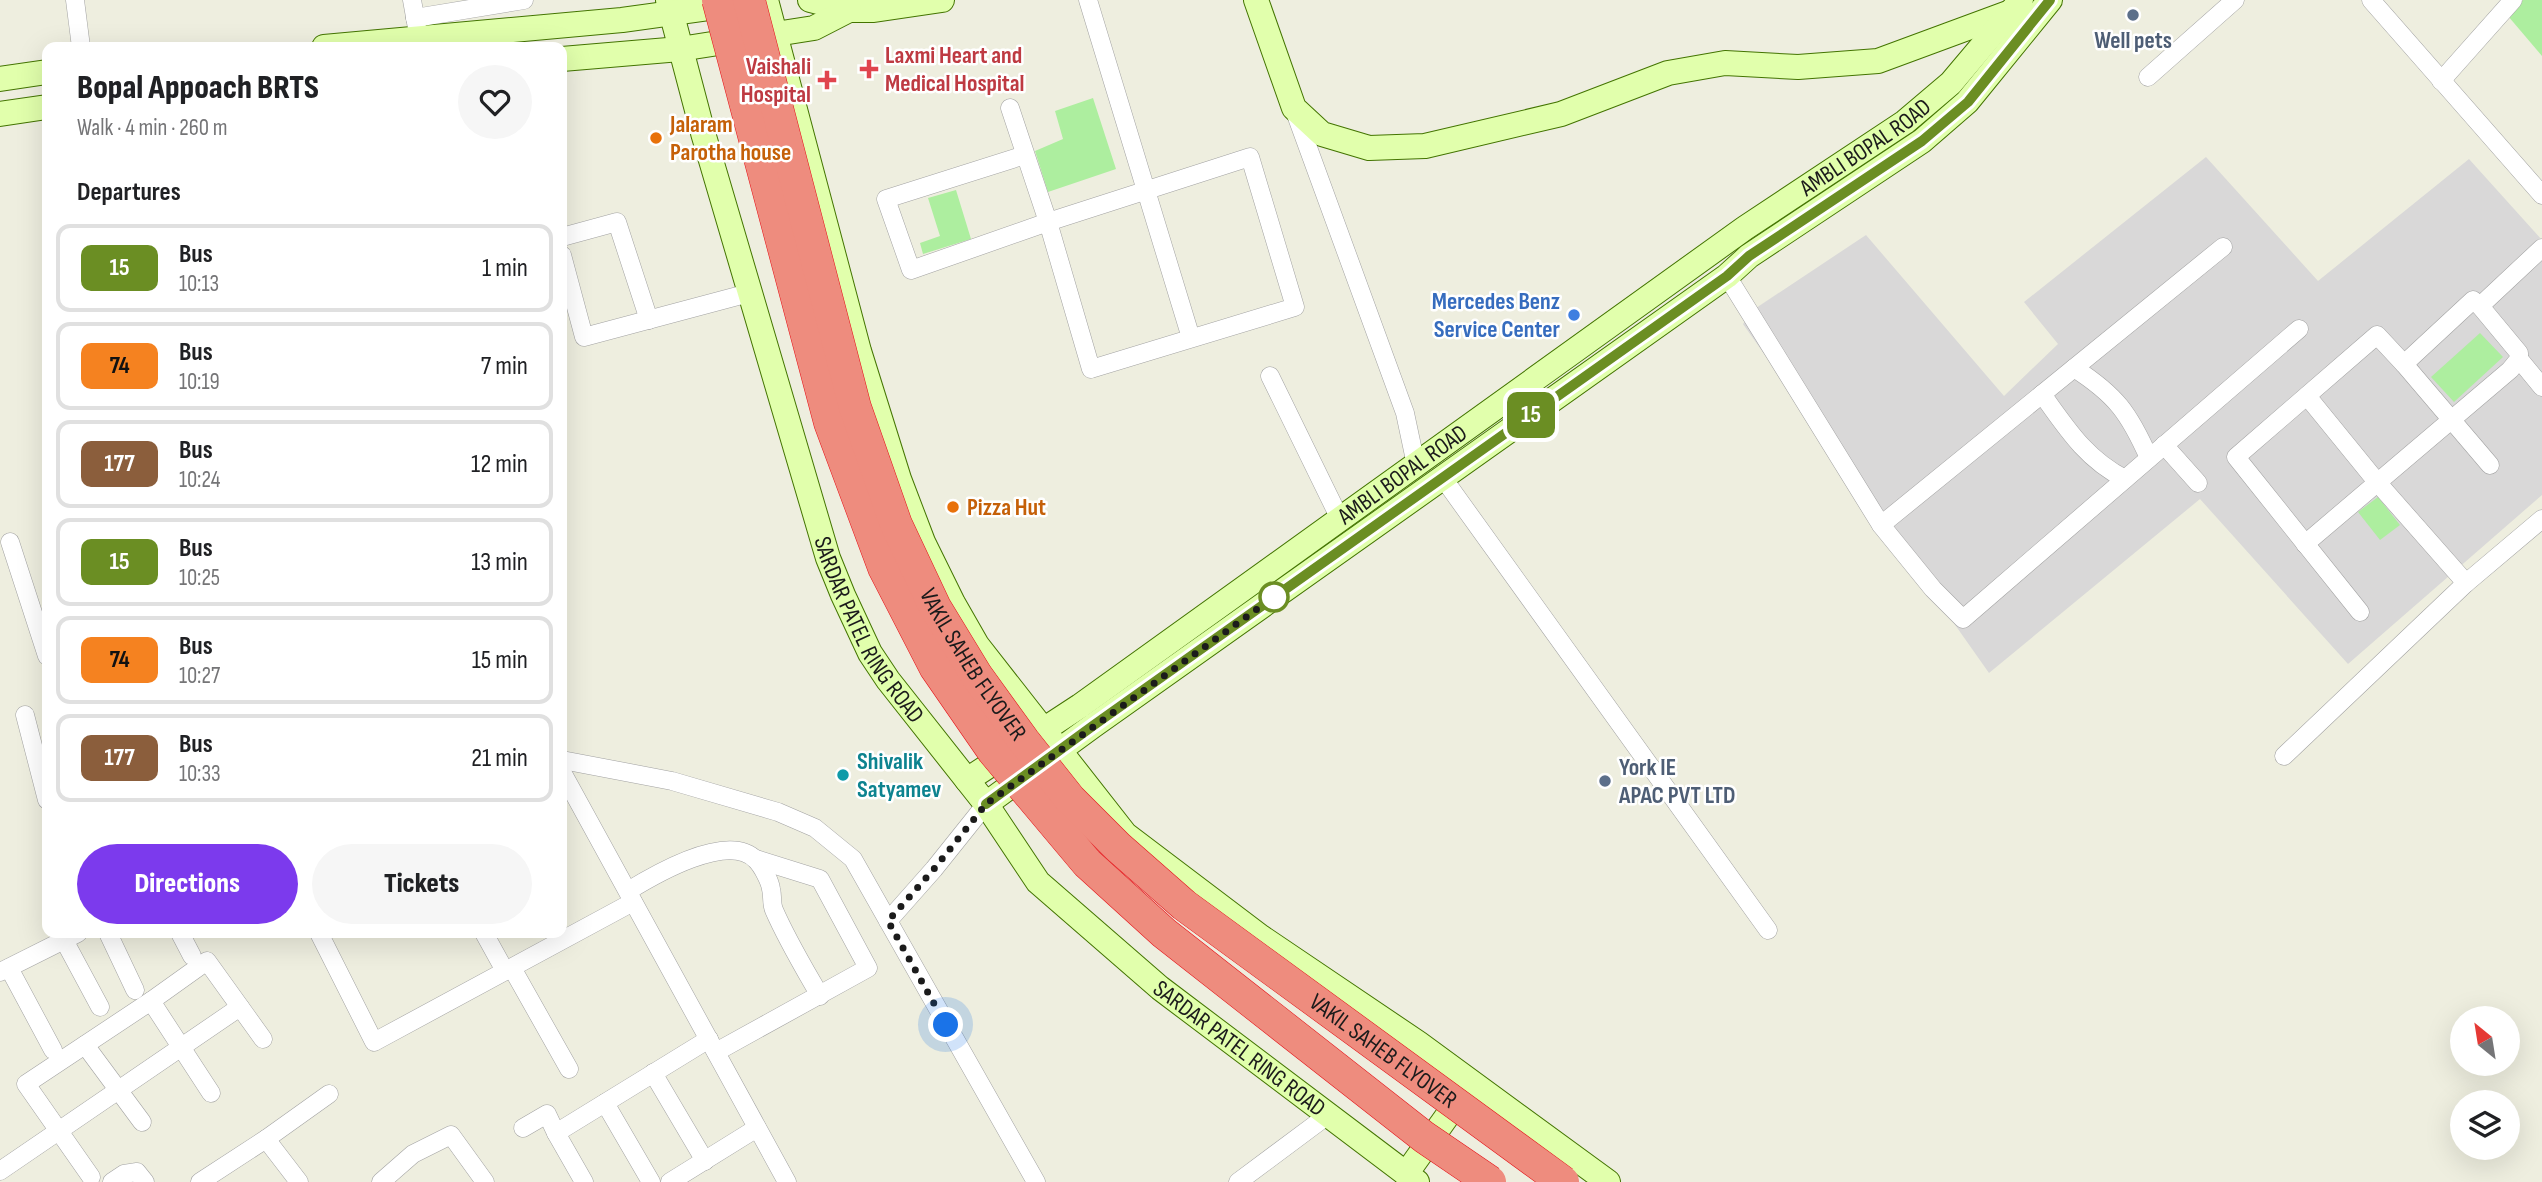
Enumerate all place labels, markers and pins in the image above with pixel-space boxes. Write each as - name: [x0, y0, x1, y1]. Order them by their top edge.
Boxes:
- marker: Well pets: [2125, 7, 2141, 23]
- place label: Well pets: [2094, 26, 2172, 55]
- place label: Laxmi Heart and Medical Hospital: [885, 41, 1024, 98]
- place label: Vaishali Hospital: [741, 52, 811, 109]
- marker: Laxmi Heart and Medical Hospital: [859, 59, 879, 79]
- marker: Vaishali Hospital: [817, 70, 837, 90]
- place label: Jalaram Parotha house: [669, 110, 791, 167]
- marker: Jalaram Parotha house: [648, 130, 664, 146]
- place label: Mercedes Benz Service Center: [1432, 287, 1561, 344]
- marker: Mercedes Benz Service Center: [1566, 307, 1582, 323]
- place label: Pizza Hut: [967, 493, 1046, 522]
- marker: Pizza Hut: [945, 499, 961, 515]
- unlabelled marker: [1259, 582, 1289, 612]
- place label: Shivalik Satyamev: [857, 747, 941, 804]
- place label: York IE APAC PVT LTD: [1618, 753, 1735, 810]
- marker: Shivalik Satyamev: [835, 767, 851, 783]
- marker: York IE APAC PVT LTD: [1597, 773, 1613, 789]

